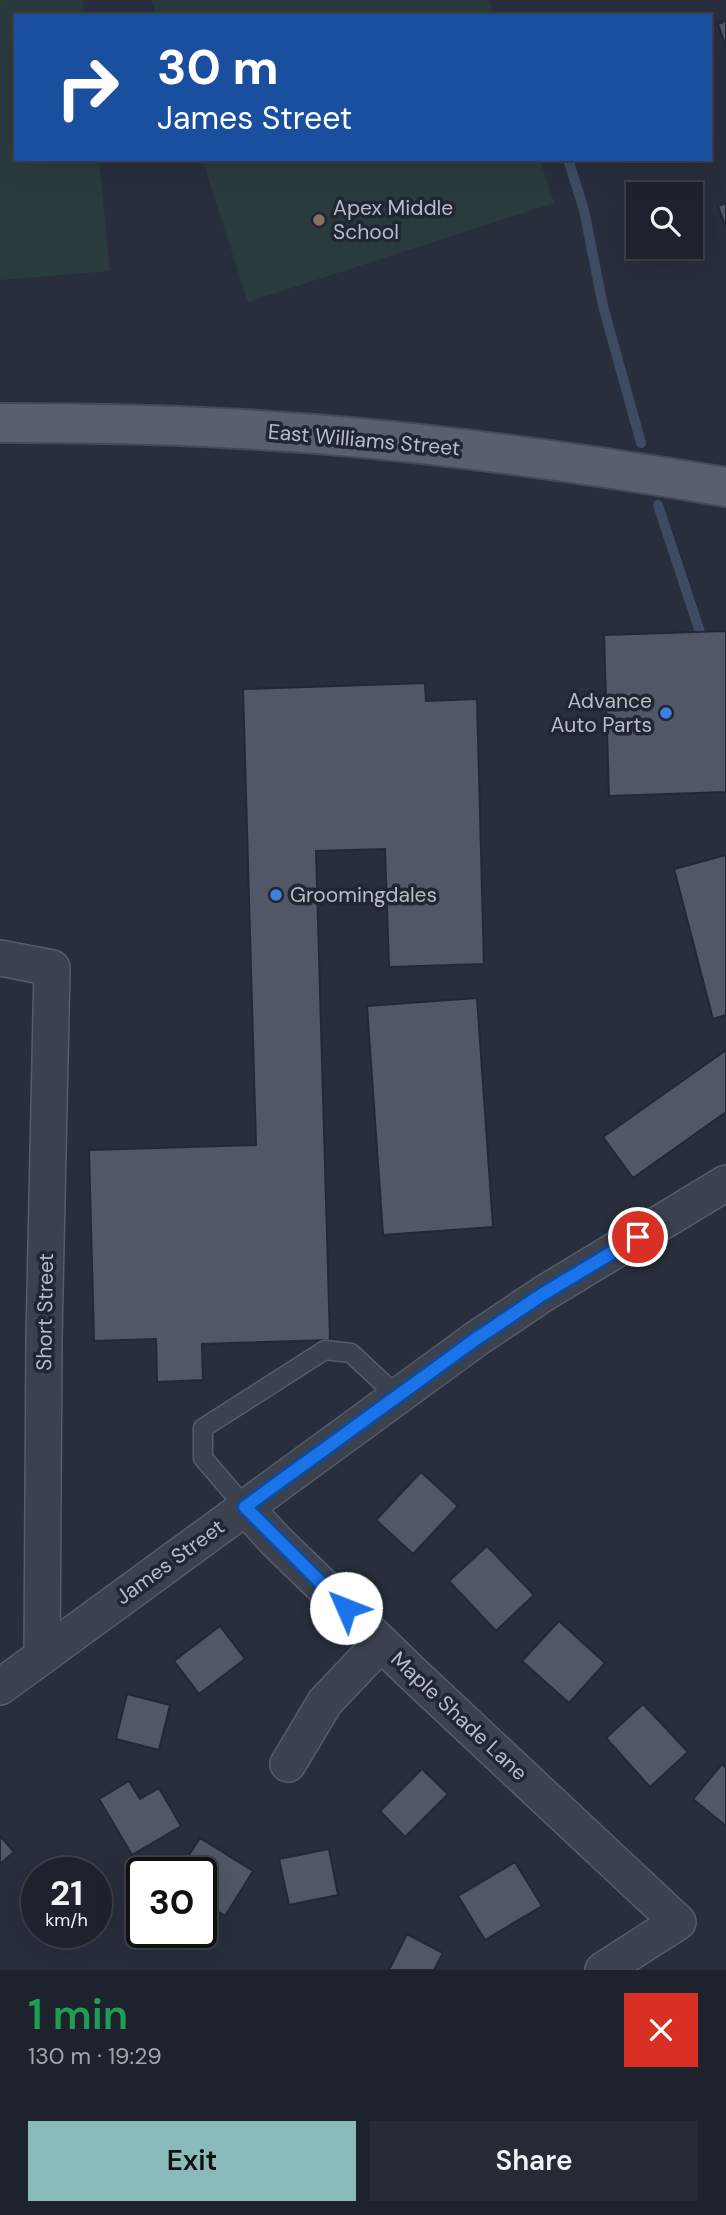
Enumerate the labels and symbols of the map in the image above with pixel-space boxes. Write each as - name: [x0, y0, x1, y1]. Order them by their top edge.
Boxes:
- place label: Apex Middle School: [333, 194, 453, 246]
- marker: Apex Middle School: [311, 212, 327, 228]
- street label: East Williams Street: [267, 418, 461, 462]
- place label: Advance Auto Parts: [551, 687, 652, 739]
- marker: Advance Auto Parts: [658, 705, 674, 721]
- place label: Groomingdales: [290, 881, 437, 909]
- marker: Groomingdales: [268, 887, 284, 903]
- pin: [608, 1207, 668, 1267]
- street label: Short Street: [30, 1253, 60, 1371]
- street label: James Street: [110, 1513, 230, 1611]
- position arrow: [309, 1571, 383, 1645]
- street label: Maple Shade Lane: [385, 1645, 533, 1787]
- speed limit sign: 30: [126, 1857, 217, 1948]

